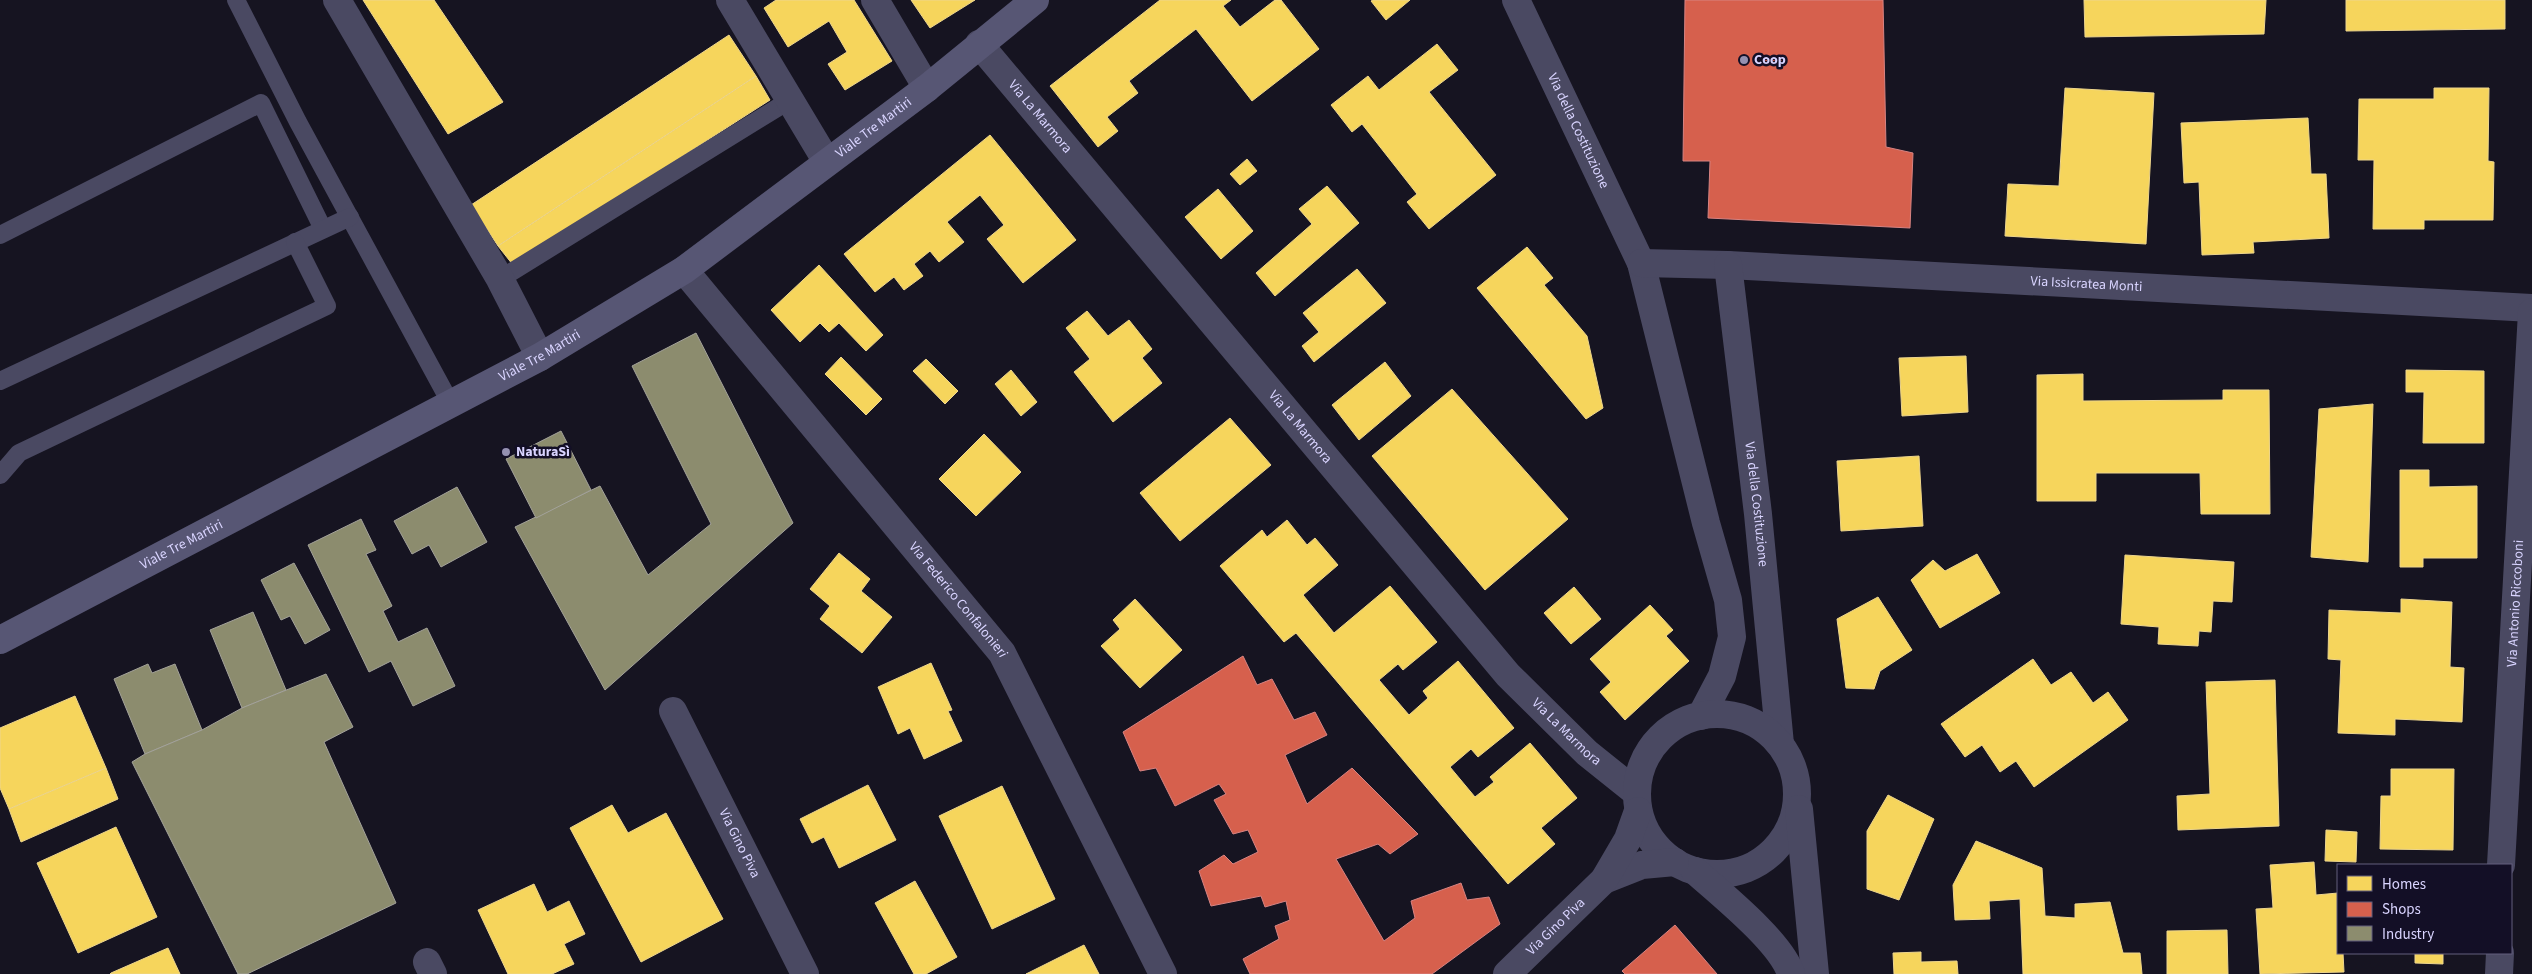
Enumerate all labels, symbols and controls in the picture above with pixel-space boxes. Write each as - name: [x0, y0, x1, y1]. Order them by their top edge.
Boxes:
- place label: Coop: [1754, 50, 1786, 70]
- marker: Coop: [1738, 54, 1750, 66]
- street label: Via della Costituzione: [1542, 70, 1614, 192]
- street label: Via La Marmora: [1003, 76, 1077, 158]
- street label: Viale Tre Martiri: [831, 93, 916, 163]
- street label: Via Issicratea Monti: [2030, 271, 2143, 297]
- street label: Viale Tre Martiri: [495, 325, 584, 387]
- street label: Via La Marmora: [1264, 386, 1337, 468]
- street label: Via della Costituzione: [1739, 441, 1773, 568]
- place label: NaturaSì: [516, 442, 570, 462]
- marker: NaturaSì: [500, 446, 512, 458]
- street label: Viale Tre Martiri: [137, 515, 227, 575]
- street label: Via Federico Confalonieri: [904, 538, 1013, 661]
- street label: Via Antonio Riccoboni: [2502, 539, 2529, 667]
- street label: Via La Marmora: [1527, 694, 1605, 771]
- street label: Via Gino Piva: [714, 805, 765, 881]
- legend: [2337, 864, 2512, 954]
- text: Homes: [2382, 874, 2426, 895]
- street label: Via Gino Piva: [1522, 893, 1590, 960]
- text: Shops: [2382, 899, 2421, 920]
- text: Industry: [2382, 924, 2434, 945]

